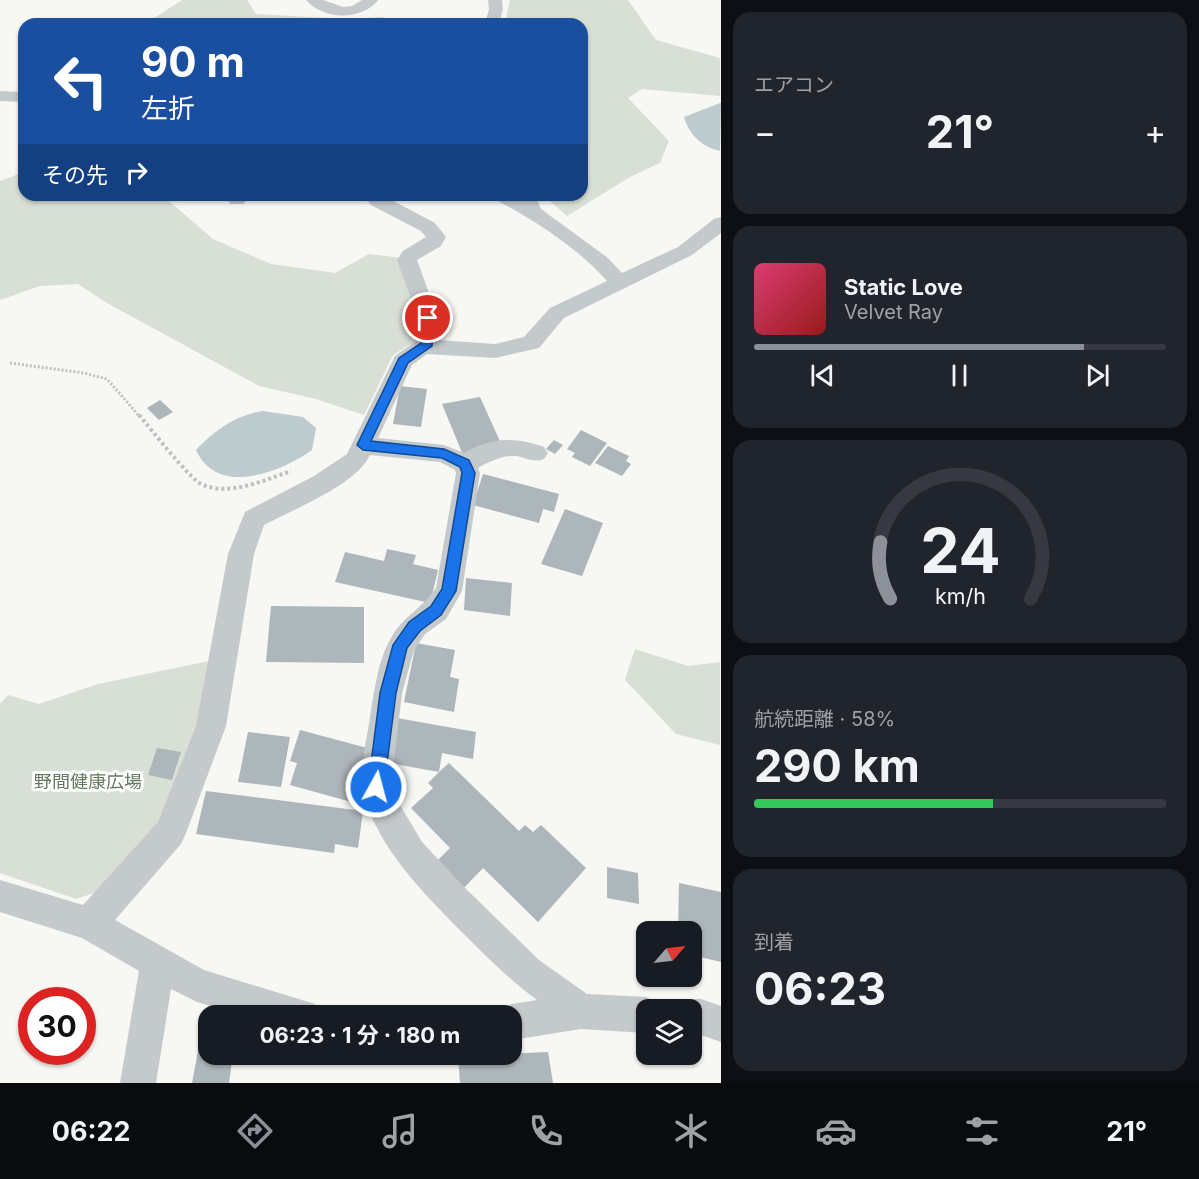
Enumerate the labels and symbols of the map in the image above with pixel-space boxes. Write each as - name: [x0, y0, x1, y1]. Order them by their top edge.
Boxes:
- pin: [402, 292, 453, 343]
- position arrow: [344, 755, 408, 819]
- park label: 野間健康広場: [34, 771, 142, 792]
- north arrow: [636, 921, 702, 987]
- speed limit sign: 30: [18, 987, 96, 1065]

